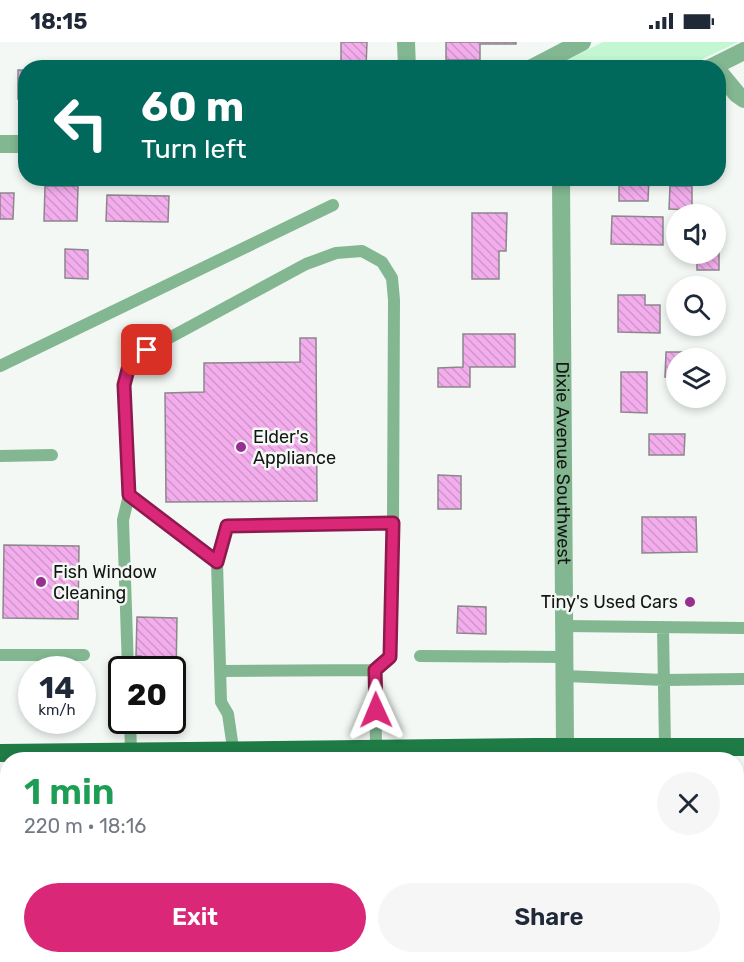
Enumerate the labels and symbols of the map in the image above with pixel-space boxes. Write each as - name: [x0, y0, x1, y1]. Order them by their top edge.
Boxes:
- pin: [121, 324, 172, 375]
- street label: Dixie Avenue Southwest: [551, 361, 575, 565]
- place label: Elder's Appliance: [253, 426, 336, 469]
- marker: Elder's Appliance: [234, 440, 248, 454]
- place label: Fish Window Cleaning: [53, 561, 157, 604]
- marker: Fish Window Cleaning: [34, 575, 48, 589]
- place label: Tiny's Used Cars: [541, 591, 678, 613]
- marker: Tiny's Used Cars: [683, 595, 697, 609]
- speed limit sign: 20: [108, 656, 186, 734]
- position arrow: [344, 678, 408, 742]

